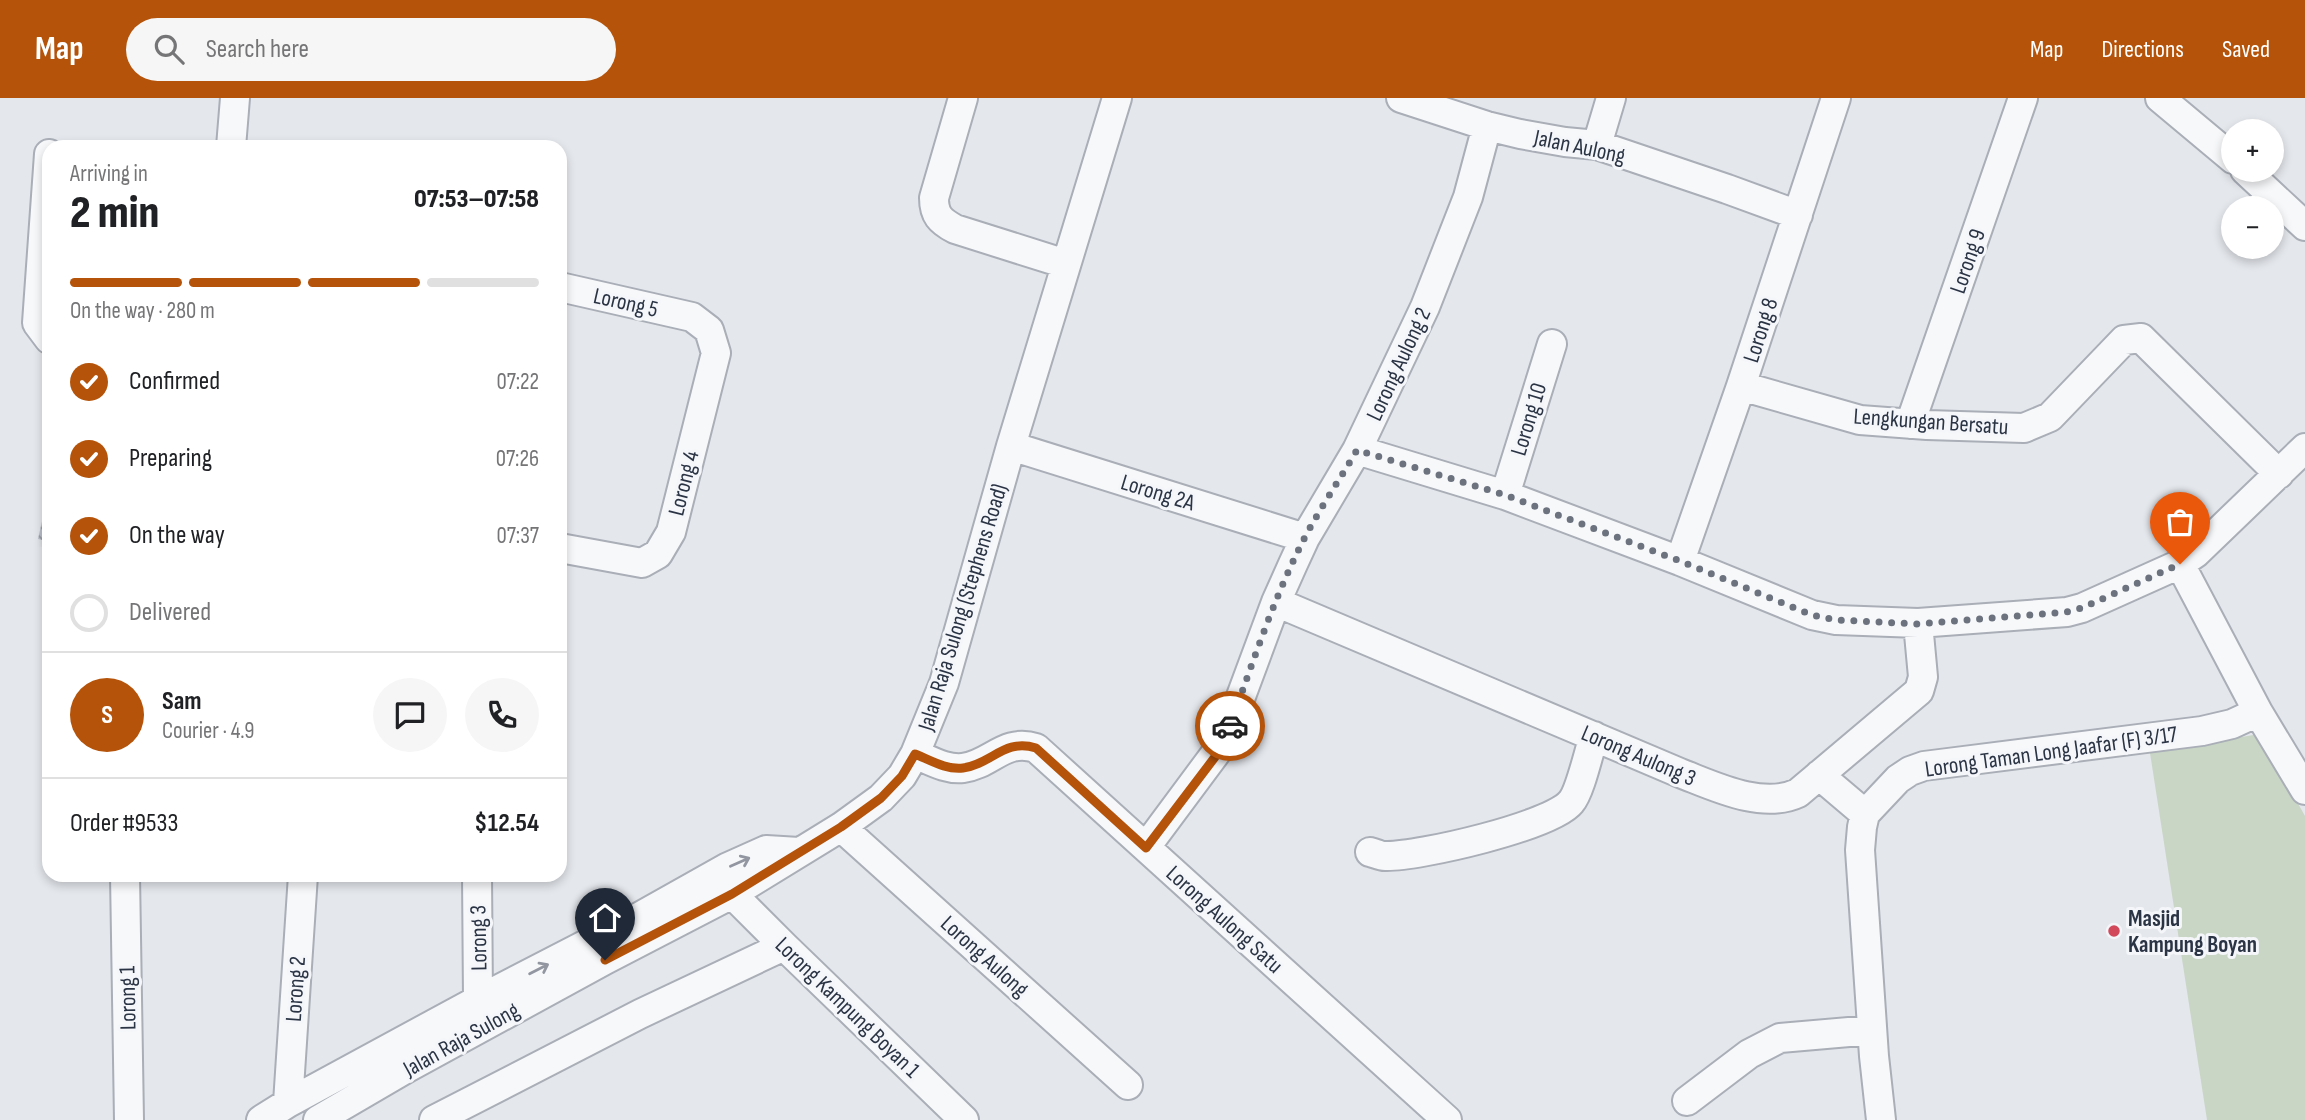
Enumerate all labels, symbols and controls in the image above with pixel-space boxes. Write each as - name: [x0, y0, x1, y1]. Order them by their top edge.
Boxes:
- search box: [126, 18, 616, 81]
- text: Map: [35, 29, 84, 69]
- icon: search: [150, 30, 188, 68]
- text: Search here: [206, 34, 309, 65]
- text: Map: [2030, 35, 2063, 64]
- text: Directions: [2101, 35, 2184, 64]
- text: Saved: [2222, 35, 2270, 64]
- map controls: [2221, 119, 2284, 259]
- button: +: [2221, 119, 2284, 182]
- street label: Jalan Aulong: [1531, 123, 1628, 170]
- text: Arriving in: [70, 160, 148, 188]
- text: 07:53–07:58: [414, 184, 539, 215]
- text: 2 min: [70, 186, 159, 241]
- button: −: [2221, 196, 2284, 259]
- street label: Lorong 9: [1944, 225, 1992, 297]
- street label: Lorong 5: [591, 282, 661, 324]
- street label: Lorong 8: [1737, 294, 1785, 366]
- text: On the way · 280 m: [70, 297, 215, 325]
- street label: Lorong Aulong 2: [1361, 303, 1437, 425]
- icon: check: [70, 363, 108, 401]
- text: Confirmed: [129, 366, 220, 397]
- text: 07:22: [496, 368, 539, 396]
- street label: Lorong 10: [1505, 380, 1553, 459]
- street label: Lengkungan Bersatu: [1852, 403, 2009, 441]
- icon: check: [70, 440, 108, 478]
- text: Preparing: [129, 443, 212, 474]
- text: 07:26: [496, 445, 539, 473]
- street label: Lorong 4: [662, 448, 706, 519]
- street label: Lorong 2A: [1117, 469, 1198, 517]
- street label: Jalan Raja Sulong (Stephens Road): [912, 481, 1014, 735]
- pin: [2150, 492, 2210, 564]
- icon: bag: [2161, 503, 2199, 541]
- icon: check: [70, 517, 108, 555]
- text: On the way: [129, 520, 225, 551]
- text: 07:37: [497, 522, 539, 550]
- text: Delivered: [129, 597, 211, 628]
- button: chat: [373, 678, 447, 752]
- button: phone: [465, 678, 539, 752]
- text: Sam: [162, 686, 202, 717]
- courier: [1195, 691, 1265, 761]
- text: S: [101, 700, 113, 731]
- icon: car: [1211, 707, 1249, 745]
- text: Courier · 4.9: [162, 717, 254, 745]
- street label: Lorong Aulong 3: [1577, 719, 1700, 793]
- street label: Lorong Taman Long Jaafar (F) 3/17: [1923, 720, 2179, 784]
- text: Order #9533: [70, 808, 178, 839]
- text: $12.54: [474, 808, 539, 839]
- one-way arrow: [728, 855, 750, 868]
- street label: Lorong Aulong Satu: [1160, 860, 1289, 980]
- pin: [575, 888, 635, 960]
- icon: home: [586, 899, 624, 937]
- street label: Lorong 3: [464, 905, 494, 971]
- place label: Masjid Kampung Boyan: [2128, 905, 2257, 959]
- street label: Lorong Aulong: [935, 910, 1034, 1003]
- marker: Masjid Kampung Boyan: [2106, 923, 2122, 939]
- street label: Lorong Kampung Boyan 1: [769, 931, 926, 1084]
- street label: Lorong 2: [280, 955, 312, 1023]
- one-way arrow: [528, 962, 549, 975]
- street label: Lorong 1: [113, 966, 143, 1030]
- street label: Jalan Raja Sulong: [398, 997, 524, 1084]

